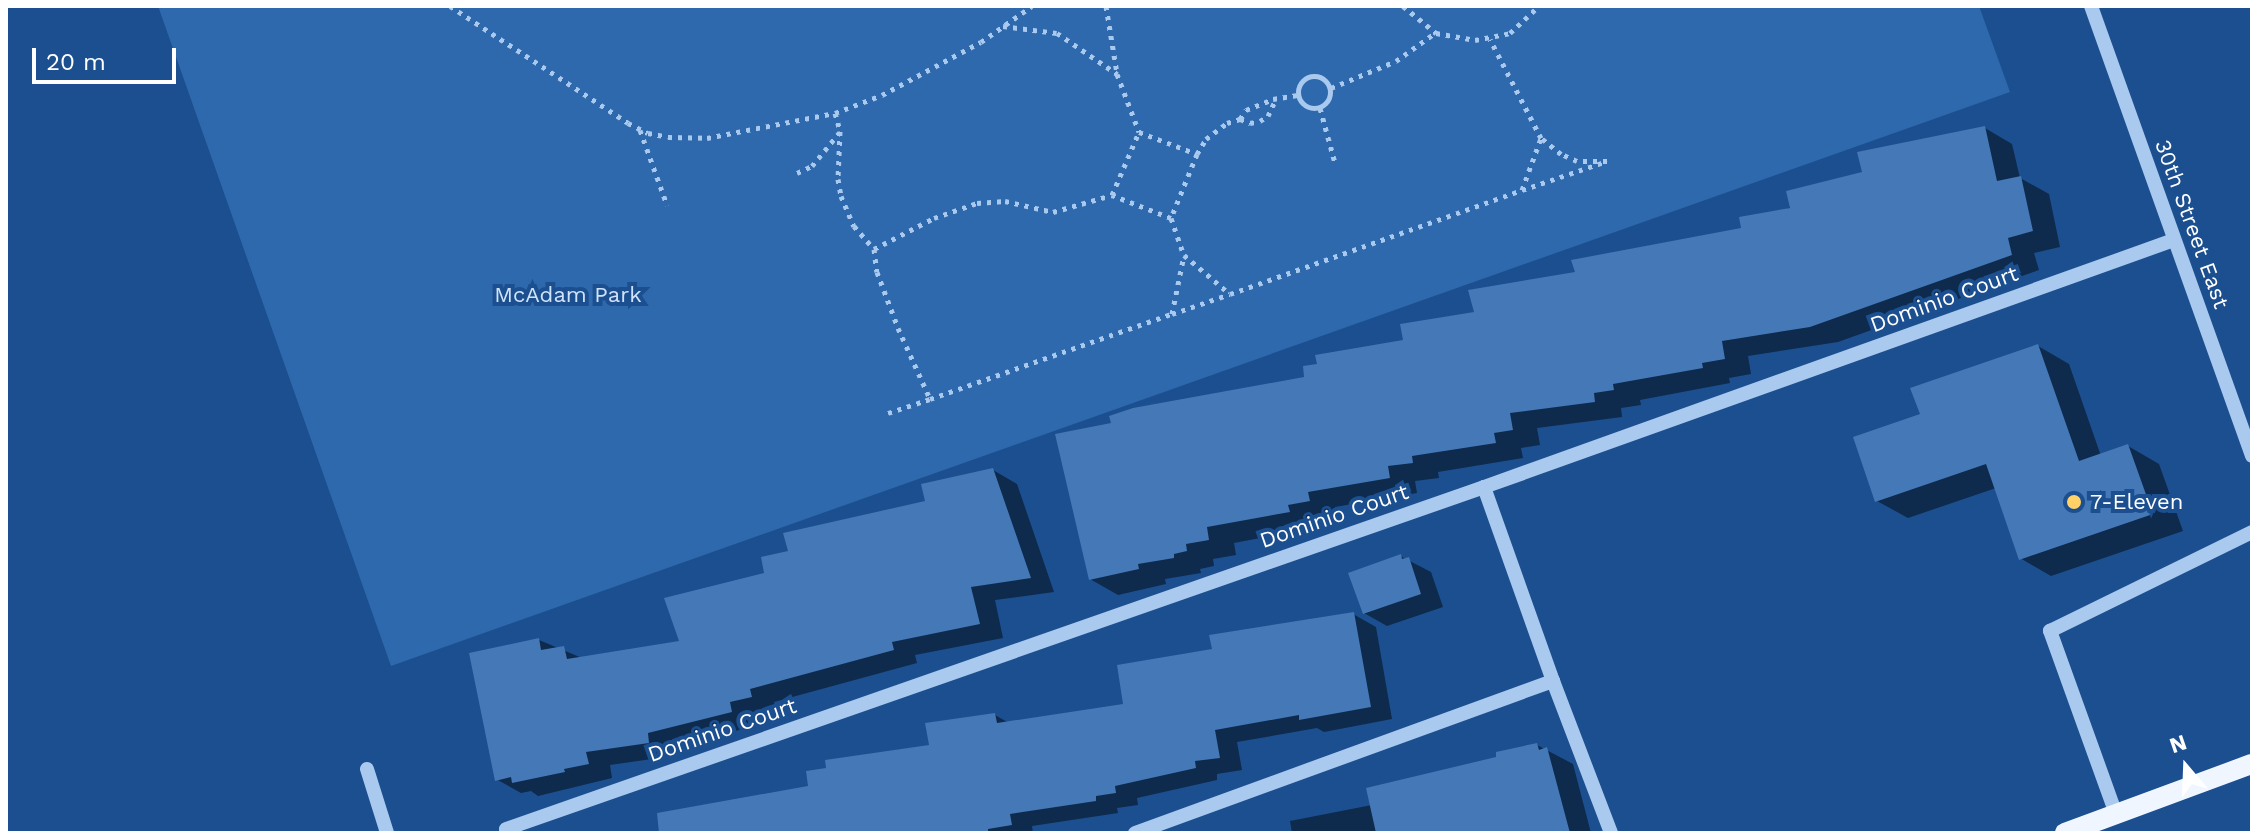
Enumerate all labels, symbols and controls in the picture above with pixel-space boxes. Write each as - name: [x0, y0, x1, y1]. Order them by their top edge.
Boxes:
- scale bar: [36, 32, 180, 82]
- text: 20 m: [46, 48, 106, 76]
- street label: 30th Street East: [2149, 136, 2235, 312]
- street label: Dominio Court: [1866, 260, 2022, 338]
- park label: McAdam Park: [494, 282, 642, 308]
- street label: Dominio Court: [1256, 478, 1412, 554]
- place label: 7-Eleven: [2090, 489, 2183, 515]
- marker: 7-Eleven: [2065, 493, 2083, 511]
- street label: Dominio Court: [644, 692, 800, 768]
- north arrow: [2146, 727, 2226, 807]
- text: N: [2166, 729, 2190, 758]

